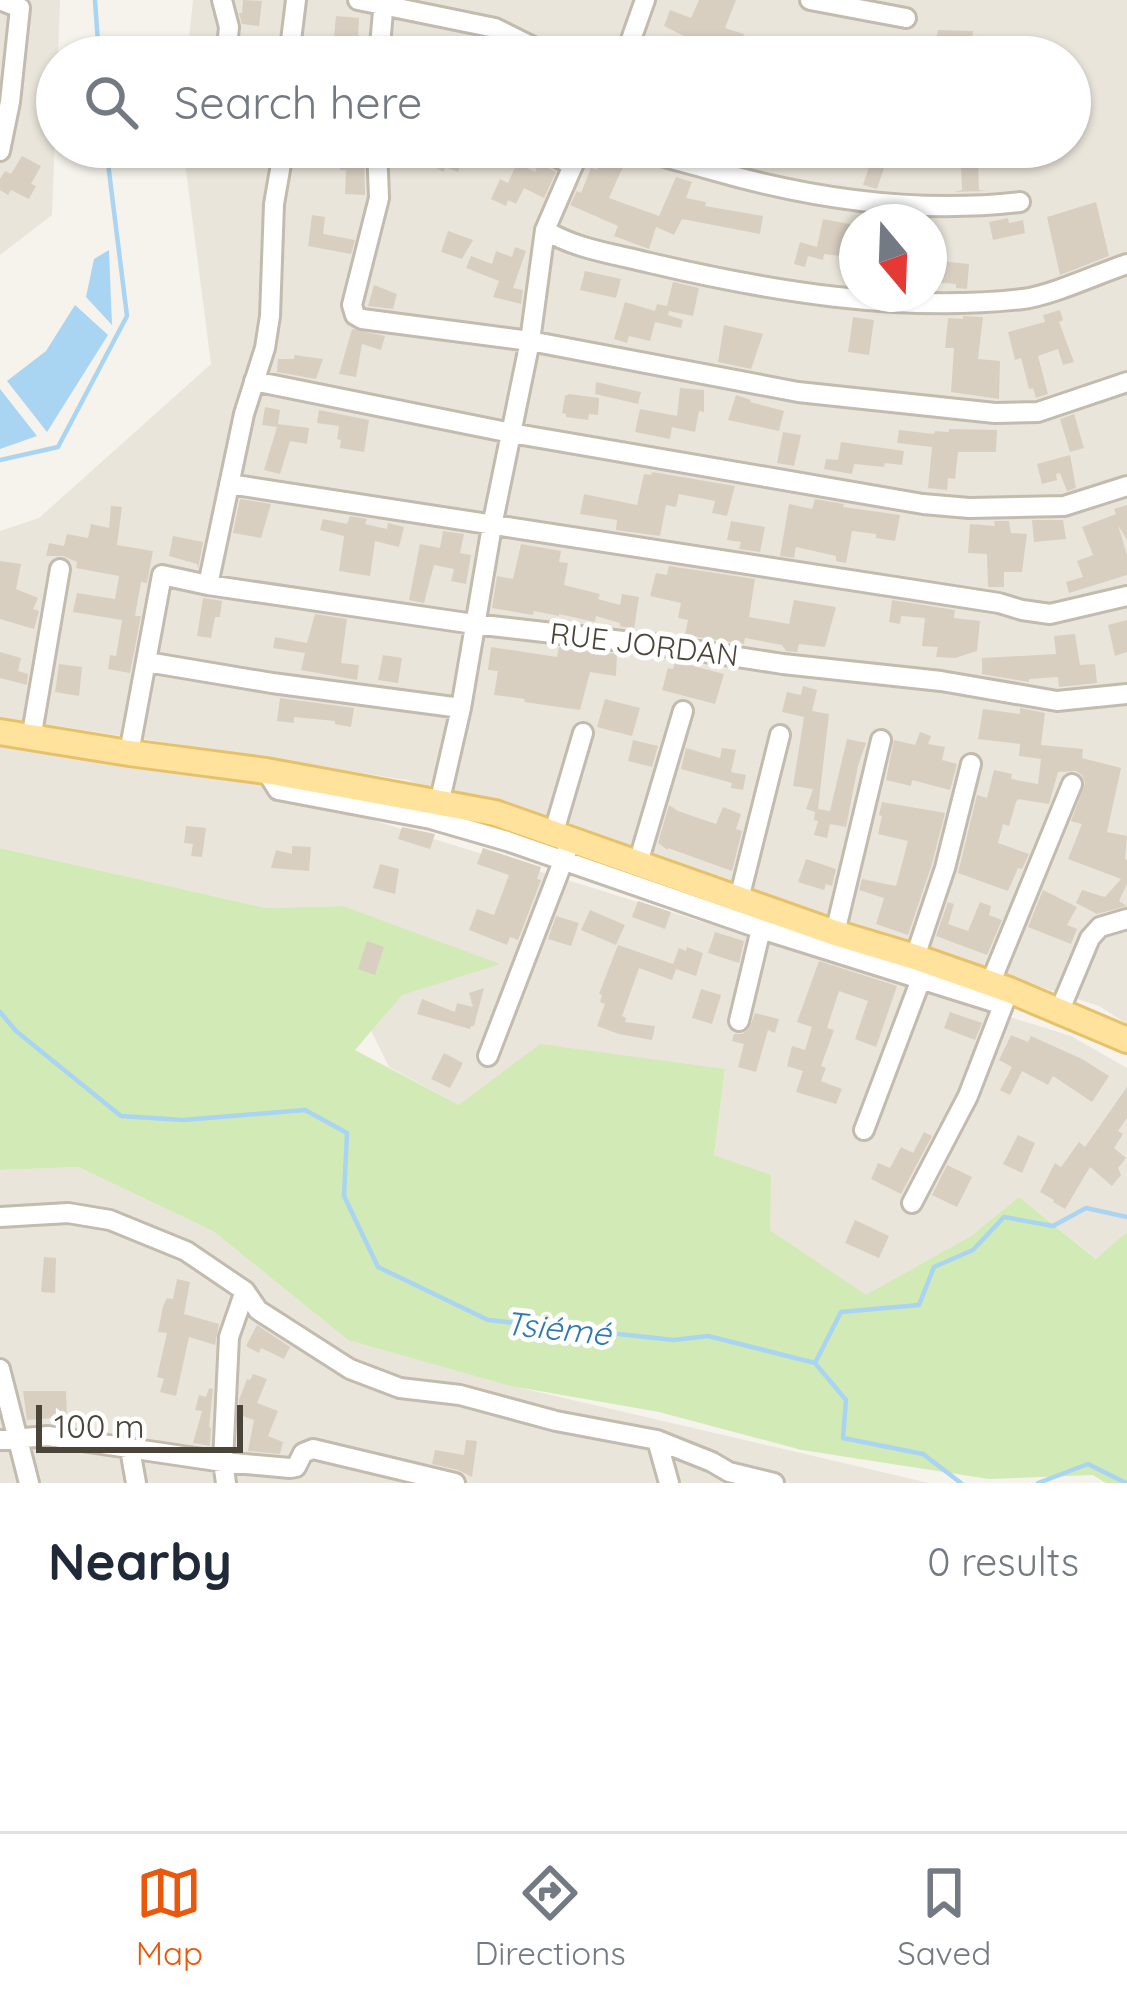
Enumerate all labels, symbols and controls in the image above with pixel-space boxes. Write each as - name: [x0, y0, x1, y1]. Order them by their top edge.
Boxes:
- search box: [36, 36, 1091, 168]
- icon: search: [78, 69, 144, 135]
- text: Search here: [174, 74, 422, 130]
- north arrow: [839, 204, 947, 312]
- street label: RUE JORDAN: [548, 614, 740, 674]
- water label: Tsiémé: [503, 1302, 614, 1354]
- scale bar: [36, 1399, 243, 1452]
- text: 100 m: [54, 1405, 145, 1446]
- text: Nearby: [48, 1529, 232, 1593]
- text: 0 results: [927, 1537, 1079, 1586]
- tab: Map: [136, 1860, 203, 1973]
- tab: Directions: [474, 1860, 626, 1973]
- tab: Saved: [897, 1860, 991, 1973]

